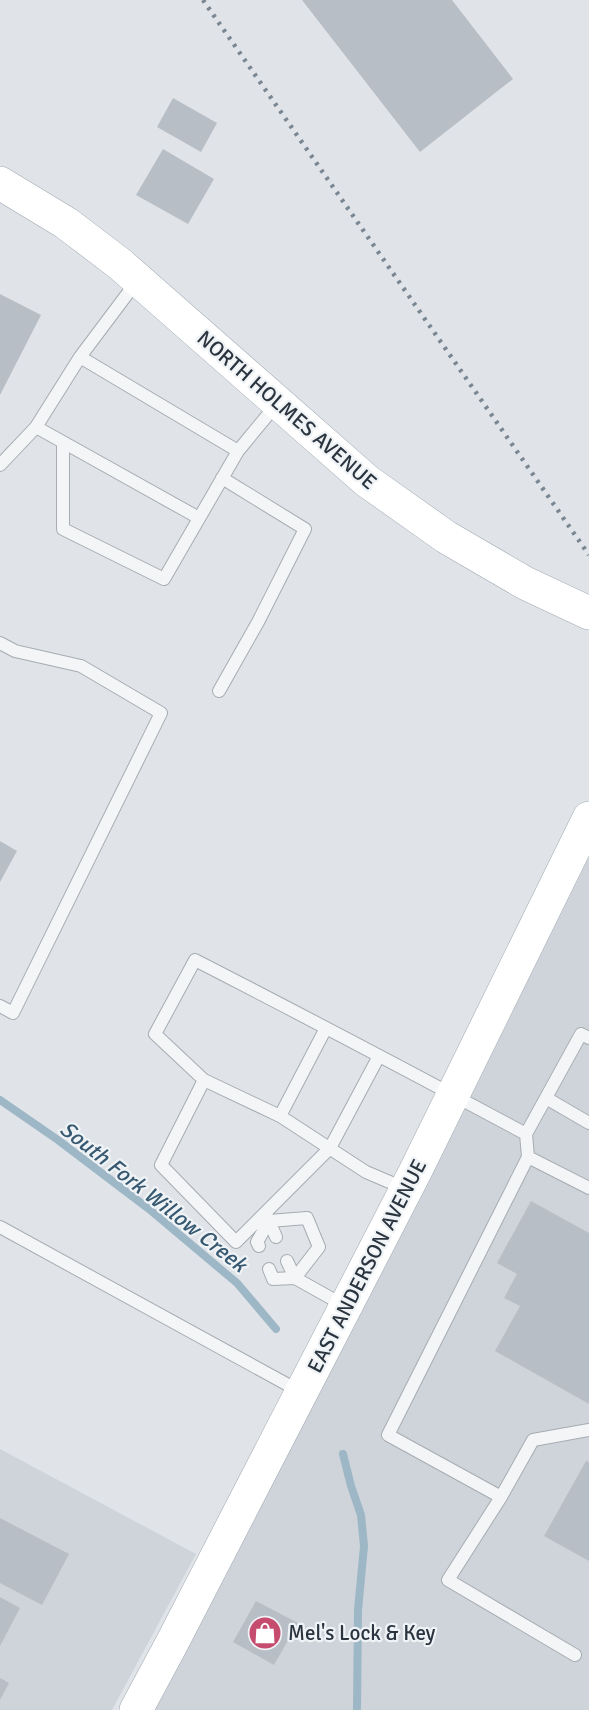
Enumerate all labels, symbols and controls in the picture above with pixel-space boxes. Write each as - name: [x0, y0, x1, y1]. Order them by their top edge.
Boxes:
- street label: NORTH HOLMES AVENUE: [192, 325, 382, 495]
- water label: South Fork Willow Creek: [55, 1115, 254, 1279]
- street label: EAST ANDERSON AVENUE: [302, 1155, 432, 1377]
- shop icon: Mel's Lock & Key: [247, 1615, 283, 1651]
- place label: Mel's Lock & Key: [288, 1620, 436, 1646]

